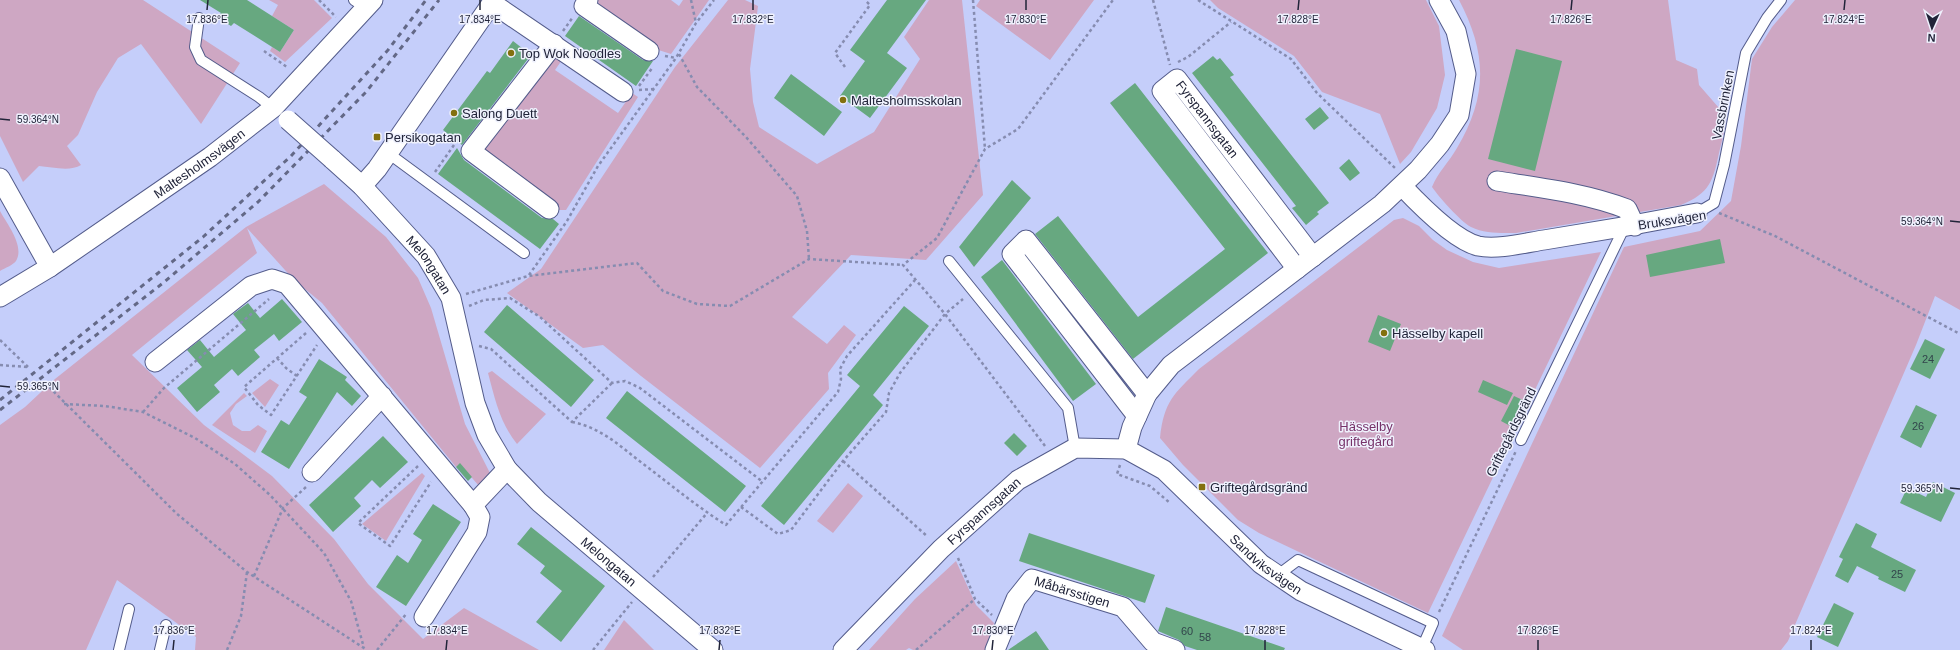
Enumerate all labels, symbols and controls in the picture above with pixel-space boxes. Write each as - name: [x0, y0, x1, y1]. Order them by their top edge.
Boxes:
- north arrow: [1912, 8, 1952, 48]
- text: 17.836°E: [186, 14, 228, 25]
- text: 17.834°E: [459, 14, 501, 25]
- text: 17.832°E: [732, 14, 774, 25]
- text: 17.830°E: [1005, 14, 1047, 25]
- text: 17.828°E: [1277, 14, 1319, 25]
- text: 17.826°E: [1550, 14, 1592, 25]
- text: 17.824°E: [1823, 14, 1865, 25]
- text: N: [1927, 32, 1936, 44]
- place label: Top Wok Noodles: [519, 46, 621, 61]
- marker: Top Wok Noodles: [506, 48, 516, 58]
- street label: Vassbrinken: [1709, 69, 1737, 141]
- street label: Fyrspannsgatan: [1173, 77, 1242, 161]
- place label: Maltesholmsskolan: [851, 93, 962, 108]
- marker: Maltesholmsskolan: [838, 95, 848, 105]
- place label: Salong Duett: [462, 106, 538, 121]
- marker: Salong Duett: [449, 108, 459, 118]
- text: 59.364°N: [17, 114, 59, 125]
- street label: Maltesholmsvägen: [151, 125, 248, 201]
- place label: Persikogatan: [385, 130, 461, 145]
- marker: Persikogatan: [372, 132, 382, 142]
- street label: Bruksvägen: [1637, 207, 1707, 233]
- text: 59.364°N: [1901, 216, 1943, 227]
- street label: Melongatan: [403, 232, 454, 297]
- place label: Hässelby kapell: [1392, 326, 1483, 341]
- marker: Hässelby kapell: [1379, 328, 1389, 338]
- house number: 24: [1922, 353, 1934, 365]
- text: 59.365°N: [17, 381, 59, 392]
- street label: Griftegårdsgränd: [1483, 385, 1539, 479]
- park label: Hässelby griftegård: [1339, 419, 1393, 449]
- house number: 26: [1912, 420, 1924, 432]
- street label: Fyrspannsgatan: [944, 474, 1023, 547]
- place label: Griftegårdsgränd: [1210, 480, 1308, 495]
- marker: Griftegårdsgränd: [1197, 482, 1207, 492]
- text: 59.365°N: [1901, 483, 1943, 494]
- street label: Sandviksvägen: [1227, 531, 1305, 597]
- street label: Melongatan: [578, 534, 640, 589]
- house number: 25: [1891, 568, 1903, 580]
- street label: Måbärsstigen: [1033, 573, 1112, 610]
- text: 17.836°E: [153, 625, 195, 636]
- text: 17.834°E: [426, 625, 468, 636]
- text: 17.832°E: [699, 625, 741, 636]
- text: 17.830°E: [972, 625, 1014, 636]
- house number: 60: [1181, 625, 1193, 637]
- text: 17.828°E: [1244, 625, 1286, 636]
- text: 17.826°E: [1517, 625, 1559, 636]
- text: 17.824°E: [1790, 625, 1832, 636]
- house number: 58: [1199, 631, 1211, 643]

